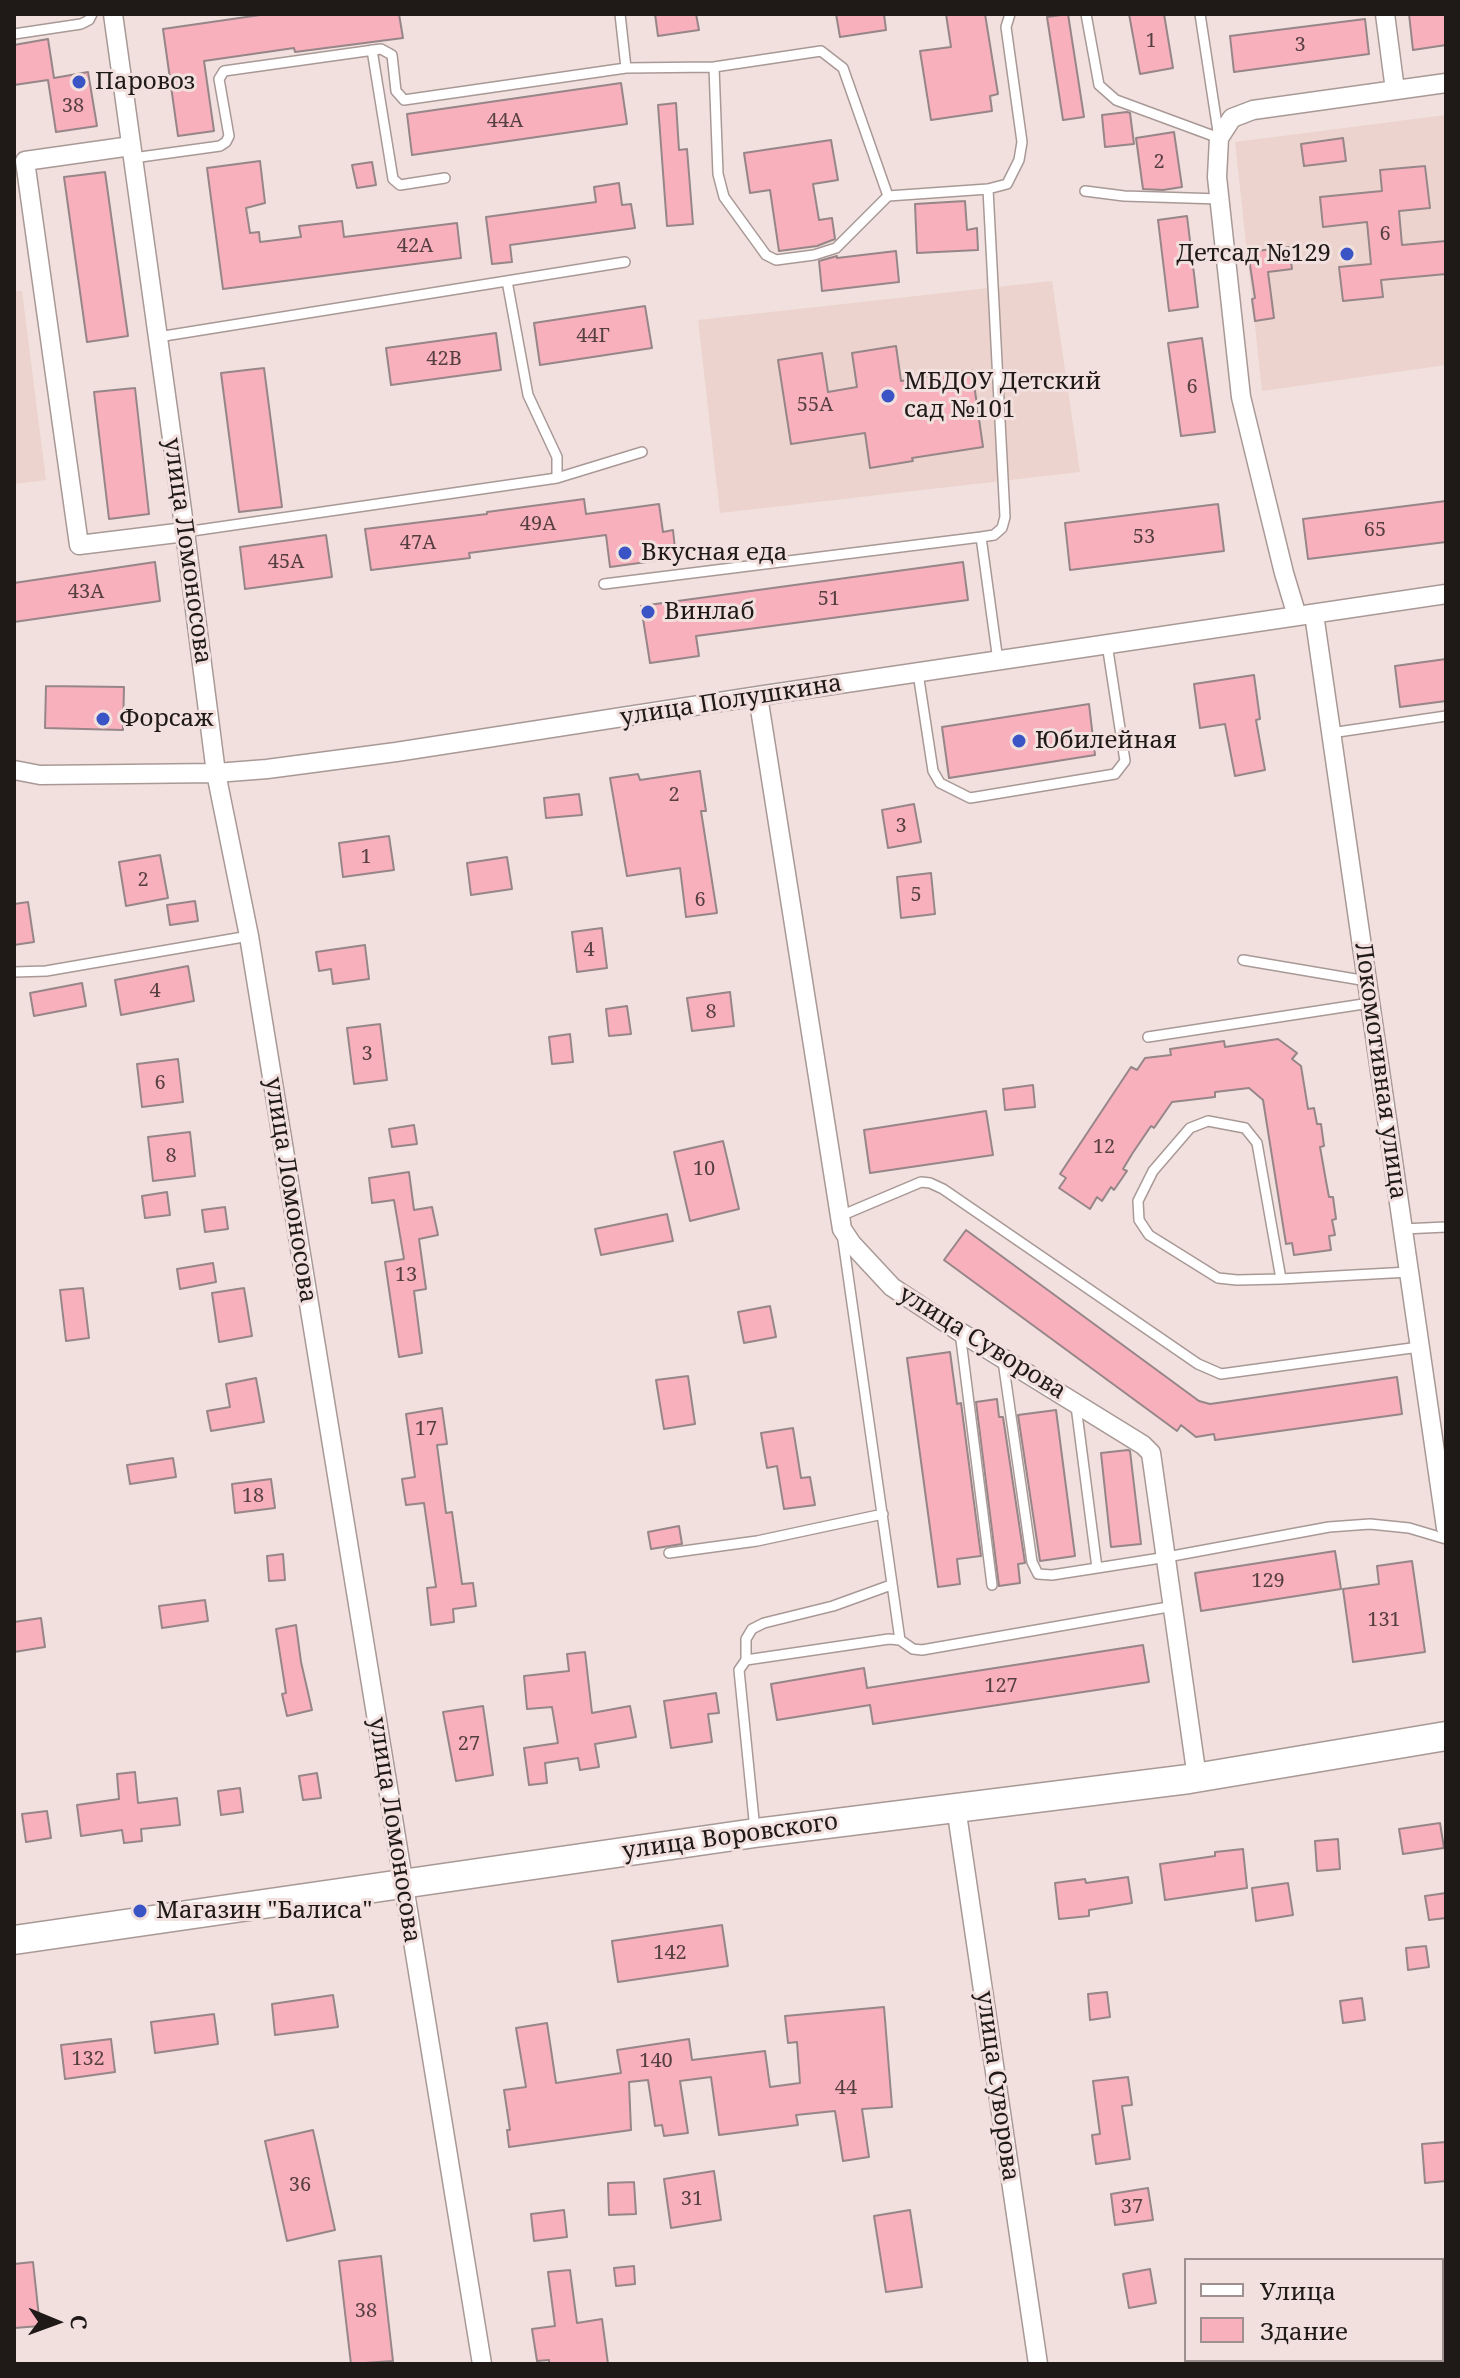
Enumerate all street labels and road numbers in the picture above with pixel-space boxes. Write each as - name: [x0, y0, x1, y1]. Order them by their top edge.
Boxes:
- street label: улица Ломоносова: [157, 436, 217, 666]
- street label: улица Полушкина: [618, 669, 844, 733]
- street label: Локомотивная улица: [1348, 941, 1412, 1201]
- street label: улица Ломоносова: [258, 1075, 322, 1305]
- street label: улица Суворова: [893, 1280, 1071, 1406]
- street label: улица Ломоносова: [362, 1715, 426, 1945]
- street label: улица Воровского: [620, 1808, 840, 1866]
- street label: улица Суворова: [969, 1989, 1025, 2183]

